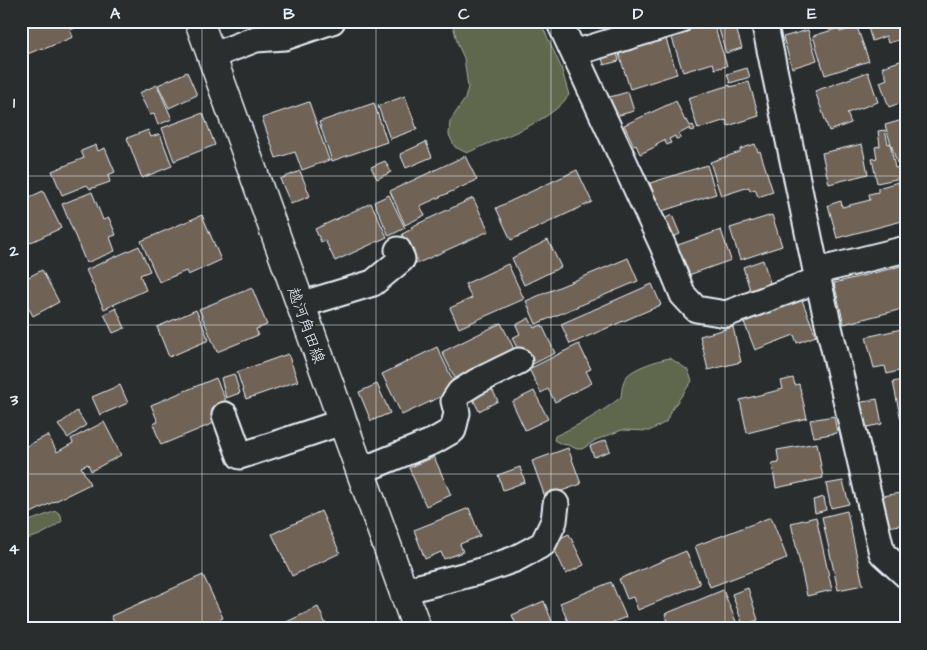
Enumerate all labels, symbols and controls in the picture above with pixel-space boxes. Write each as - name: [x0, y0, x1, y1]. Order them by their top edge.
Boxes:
- text: A: [110, 3, 121, 25]
- text: B: [283, 3, 295, 25]
- text: C: [458, 3, 470, 25]
- text: D: [633, 3, 644, 25]
- text: E: [807, 3, 817, 25]
- text: 1: [13, 92, 16, 114]
- text: 2: [8, 240, 19, 262]
- street label: 越河角田線: [282, 284, 330, 367]
- text: 3: [9, 389, 19, 411]
- text: 4: [9, 538, 20, 560]

